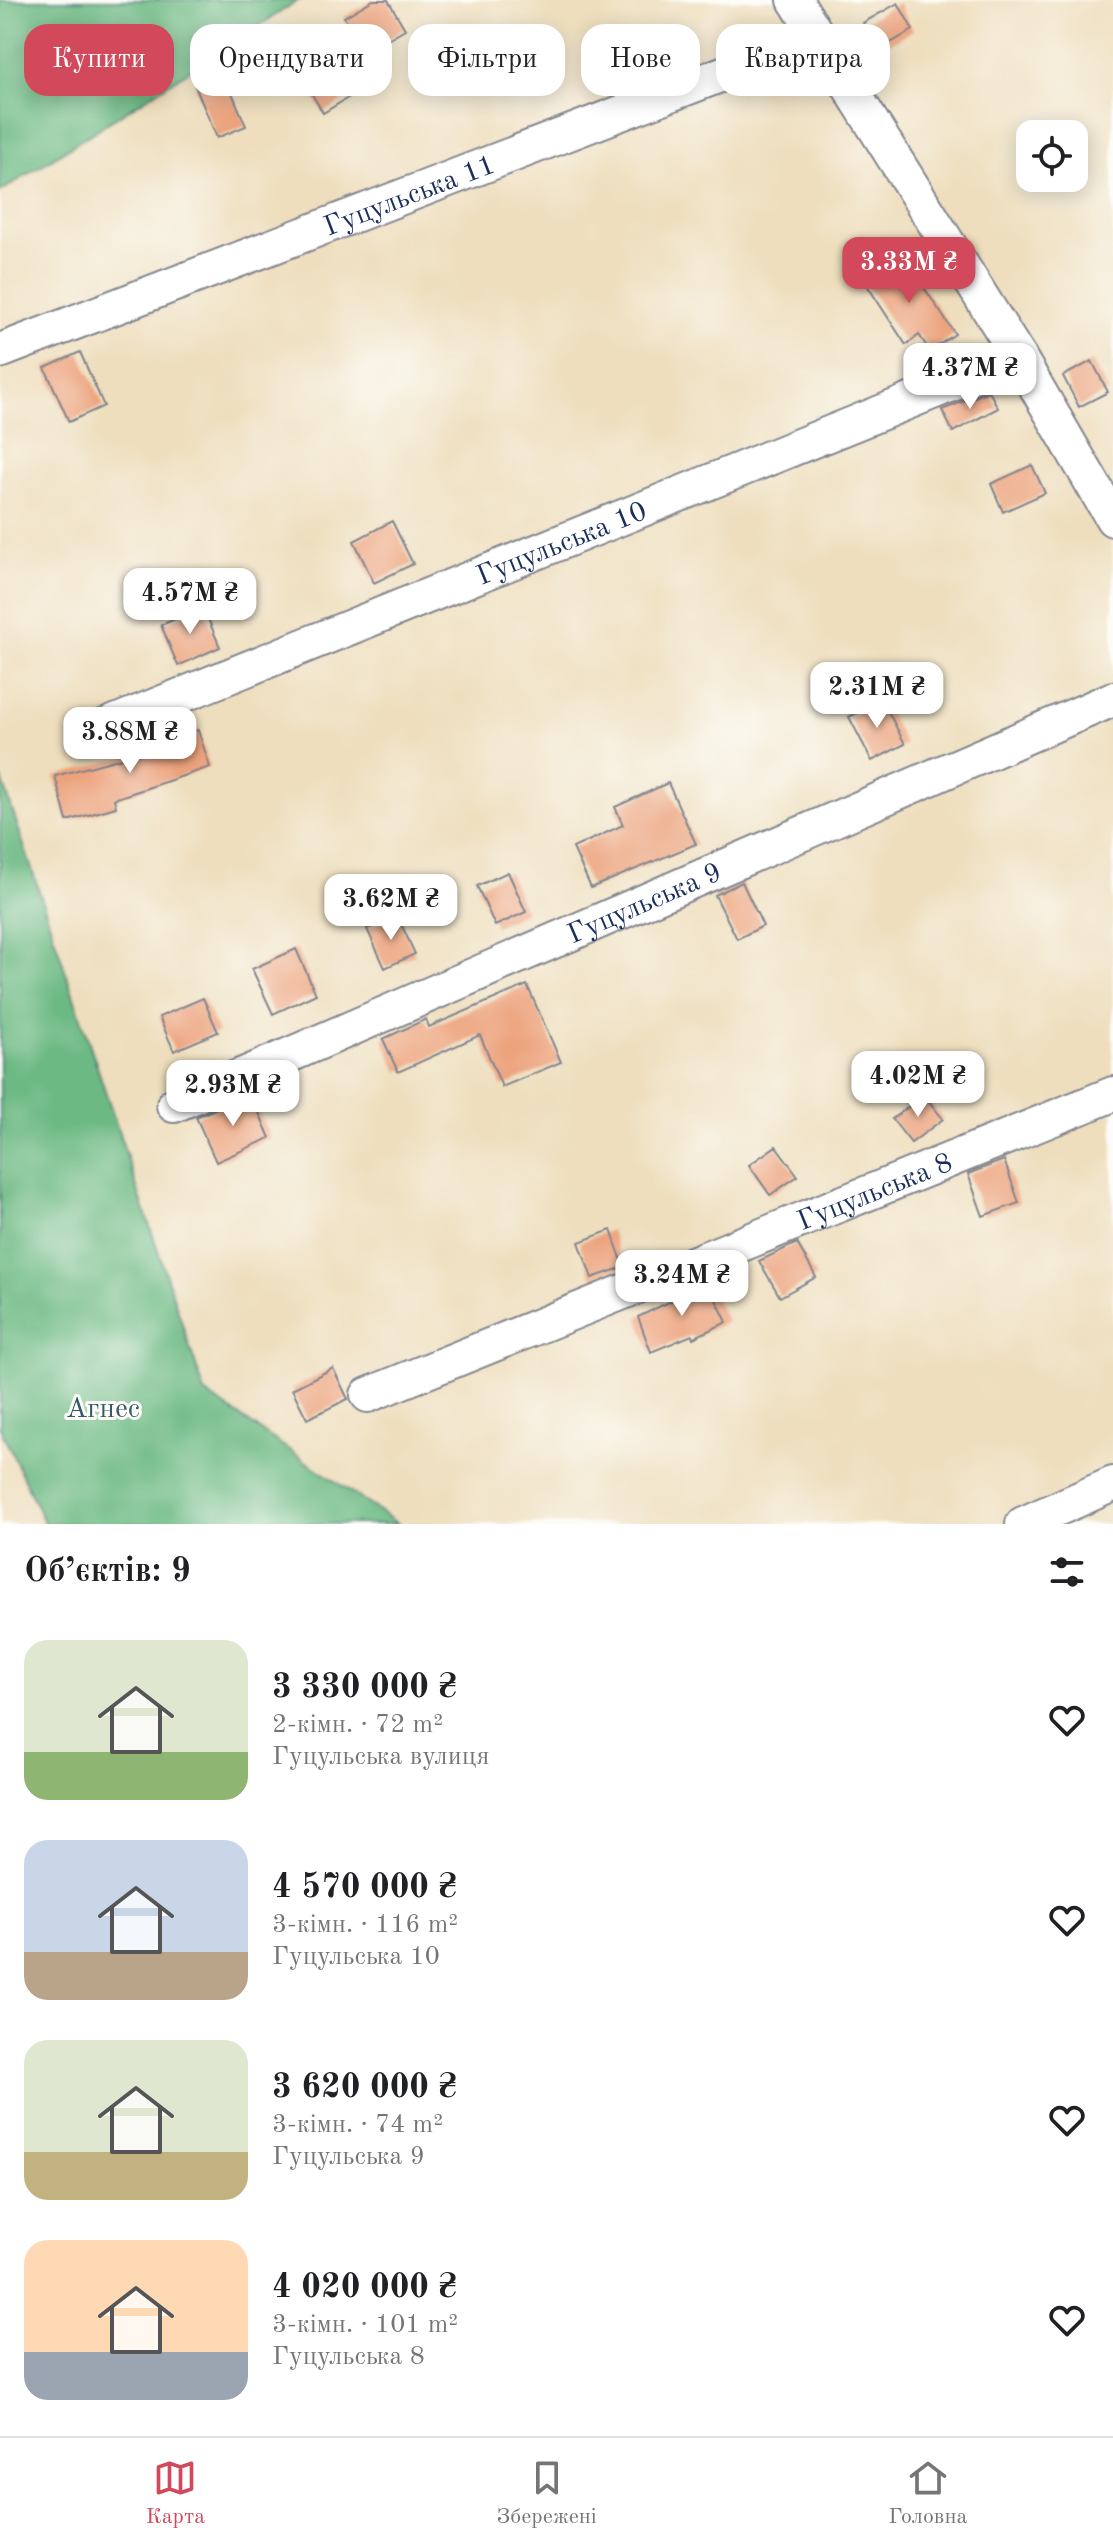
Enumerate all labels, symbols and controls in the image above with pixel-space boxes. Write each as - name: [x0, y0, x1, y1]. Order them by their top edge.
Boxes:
- chip: Купити: [24, 24, 174, 96]
- chip: Орендувати: [190, 24, 392, 96]
- chip: Фільтри: [408, 24, 565, 96]
- chip: Нове: [581, 24, 700, 96]
- chip: Квартира: [716, 24, 890, 96]
- map controls: [1016, 120, 1088, 192]
- button: locate: [1016, 120, 1088, 192]
- street label: Гуцульська 11: [321, 152, 500, 242]
- pin: 3.33M ₴: [835, 237, 983, 305]
- text: 3.33M ₴: [860, 250, 958, 276]
- pin: 4.37M ₴: [896, 343, 1044, 411]
- text: 4.37M ₴: [921, 356, 1019, 382]
- street label: Гуцульська 10: [473, 498, 651, 592]
- pin: 4.57M ₴: [116, 568, 264, 636]
- text: 4.57M ₴: [141, 581, 239, 607]
- pin: 2.31M ₴: [803, 662, 951, 730]
- text: 2.31M ₴: [828, 675, 926, 701]
- pin: 3.88M ₴: [56, 707, 204, 775]
- text: 3.88M ₴: [81, 720, 179, 746]
- street label: Гуцульська 9: [564, 859, 726, 950]
- pin: 3.62M ₴: [317, 874, 465, 942]
- text: 3.62M ₴: [342, 887, 440, 913]
- pin: 4.02M ₴: [844, 1051, 992, 1119]
- pin: 2.93M ₴: [159, 1060, 307, 1128]
- text: 4.02M ₴: [869, 1064, 967, 1090]
- text: 2.93M ₴: [184, 1073, 282, 1099]
- street label: Гуцульська 8: [794, 1149, 957, 1237]
- pin: 3.24M ₴: [608, 1250, 756, 1318]
- text: 3.24M ₴: [633, 1263, 731, 1289]
- park label: Агнес: [66, 1396, 140, 1424]
- icon: filters: [1045, 1550, 1089, 1594]
- text: Об’єктів: 9: [24, 1555, 191, 1589]
- text: 3 330 000 ₴: [272, 1671, 457, 1705]
- icon: home: [88, 1672, 184, 1768]
- icon: heart: [1045, 1698, 1089, 1742]
- text: 2-кімн. · 72 m²: [272, 1712, 443, 1738]
- text: Гуцульська вулиця: [272, 1744, 489, 1770]
- text: 4 570 000 ₴: [272, 1871, 457, 1905]
- icon: home: [88, 1872, 184, 1968]
- icon: heart: [1045, 1898, 1089, 1942]
- text: 3-кімн. · 116 m²: [272, 1912, 458, 1938]
- text: Гуцульська 10: [272, 1944, 440, 1970]
- text: 3 620 000 ₴: [272, 2071, 457, 2105]
- icon: home: [88, 2072, 184, 2168]
- icon: heart: [1045, 2098, 1089, 2142]
- text: 3-кімн. · 74 m²: [272, 2112, 443, 2138]
- text: Гуцульська 9: [272, 2144, 425, 2170]
- text: 4 020 000 ₴: [272, 2271, 457, 2305]
- icon: home: [88, 2272, 184, 2368]
- icon: heart: [1045, 2298, 1089, 2342]
- text: 3-кімн. · 101 m²: [272, 2312, 458, 2338]
- text: Гуцульська 8: [272, 2344, 425, 2370]
- tab: Карта: [146, 2456, 205, 2531]
- tab: Збережені: [497, 2456, 597, 2531]
- tab: Головна: [888, 2456, 967, 2531]

